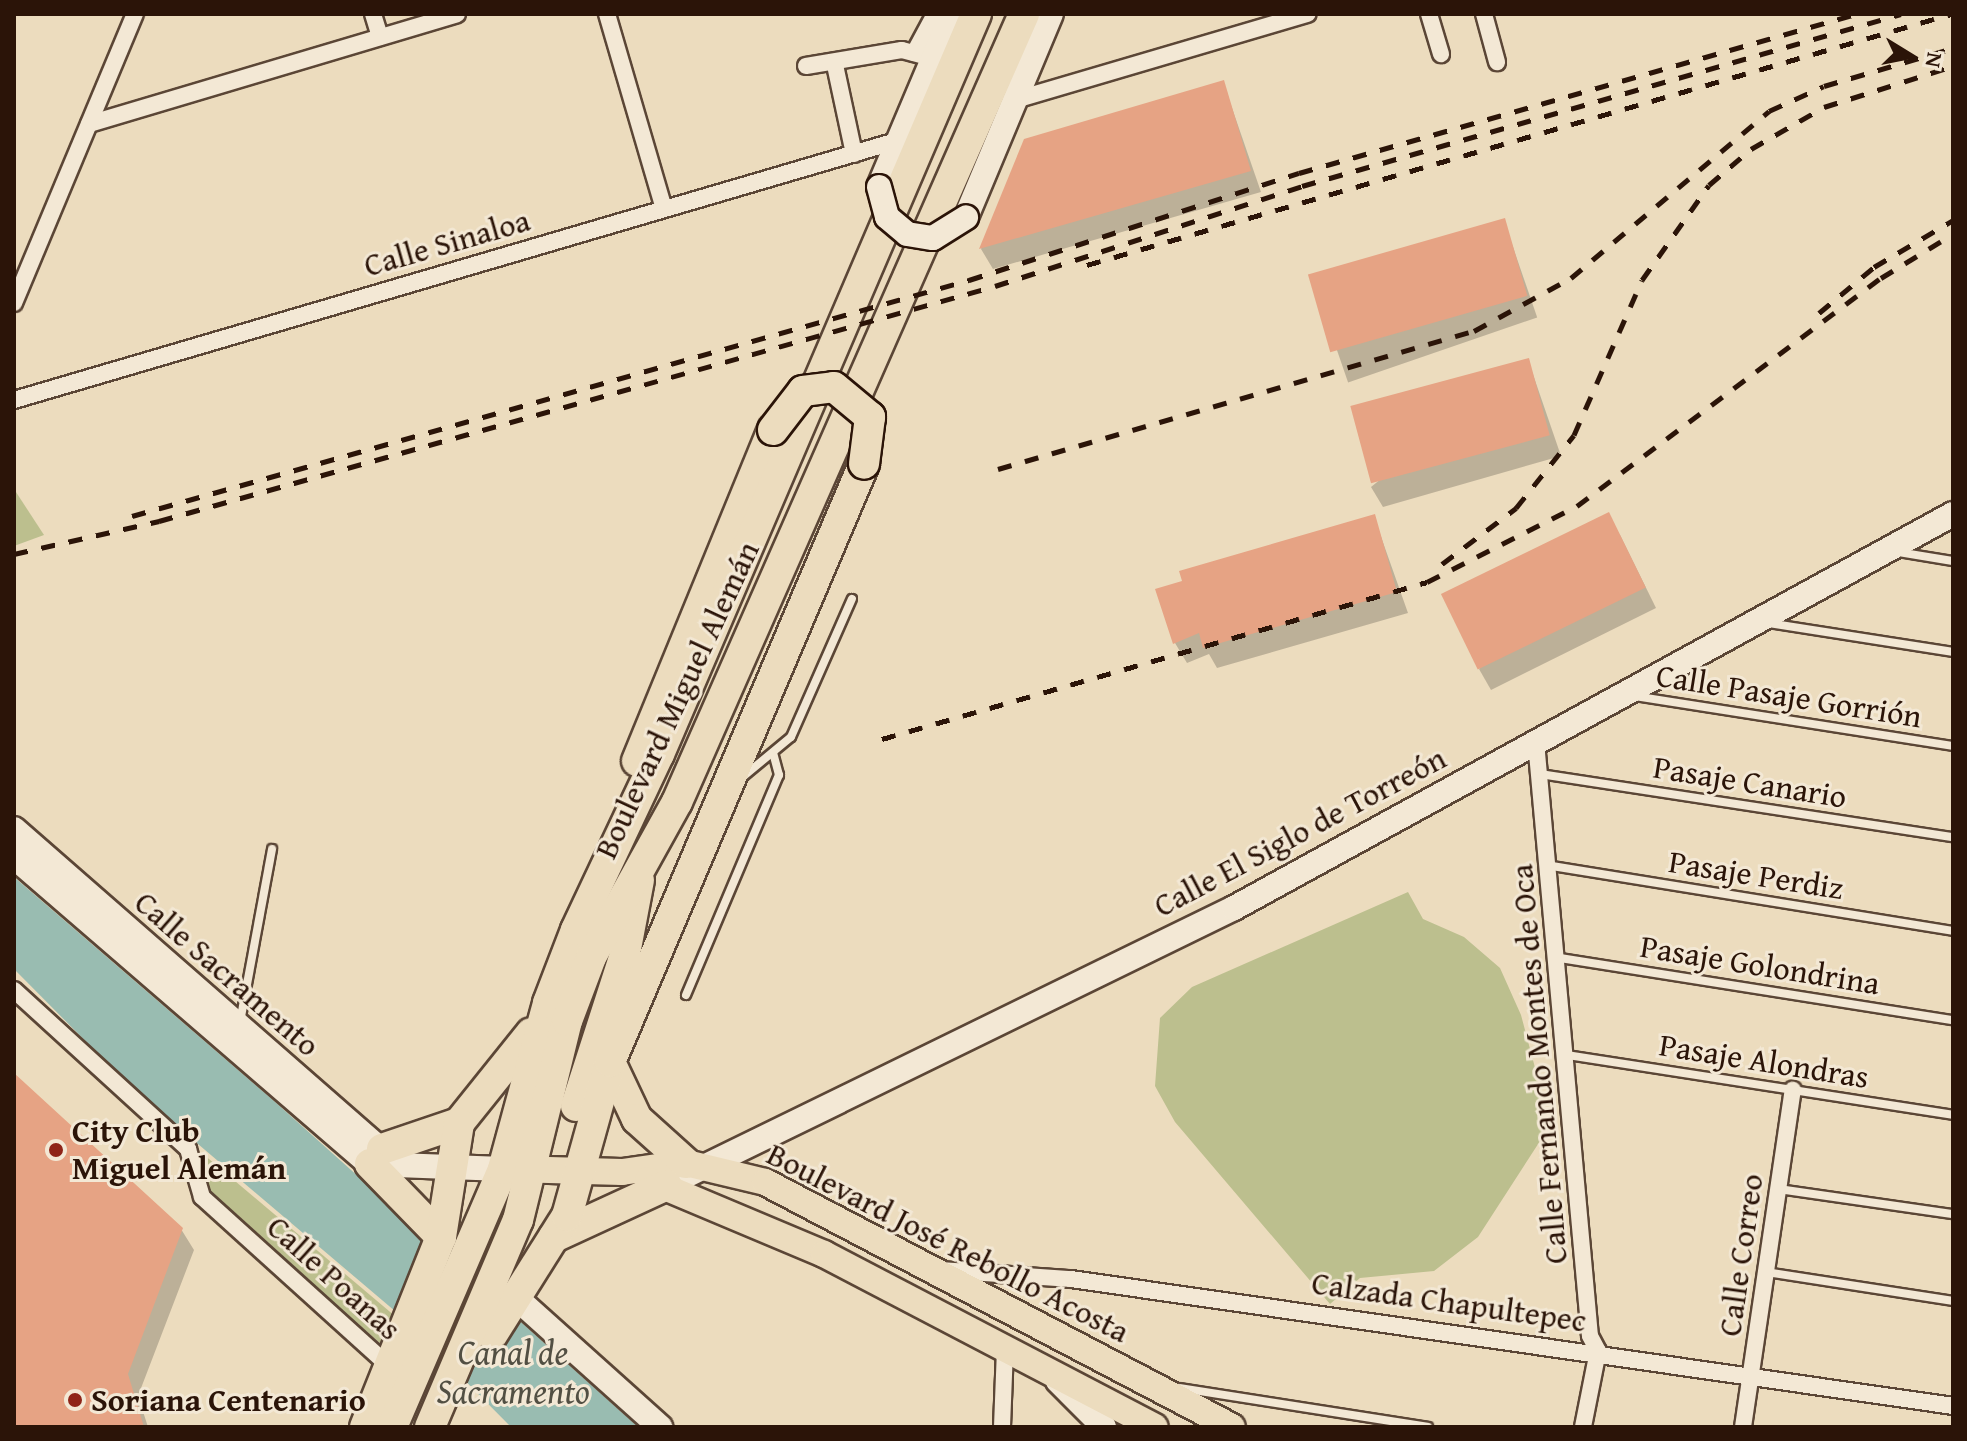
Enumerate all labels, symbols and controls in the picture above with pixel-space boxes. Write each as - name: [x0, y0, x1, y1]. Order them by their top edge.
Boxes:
- north arrow: [1871, 16, 1951, 96]
- text: N: [1918, 50, 1952, 70]
- street label: Calle Sinaloa: [360, 201, 534, 285]
- street label: Boulevard Miguel Alemán: [587, 535, 767, 865]
- street label: Calle Pasaje Gorrión: [1654, 656, 1924, 736]
- street label: Calle El Siglo de Torreón: [1148, 739, 1452, 925]
- street label: Pasaje Canario: [1651, 748, 1849, 816]
- street label: Pasaje Perdiz: [1666, 842, 1846, 908]
- street label: Calle Fernando Montes de Oca: [1502, 863, 1576, 1265]
- street label: Calle Sacramento: [127, 883, 327, 1065]
- street label: Pasaje Golondrina: [1638, 927, 1882, 1003]
- street label: Pasaje Alondras: [1657, 1026, 1871, 1096]
- place label: City Club Miguel Alemán: [72, 1113, 286, 1188]
- street label: Boulevard José Rebollo Acosta: [761, 1135, 1135, 1351]
- marker: City Club Miguel Alemán: [47, 1141, 65, 1159]
- street label: Calle Correo: [1711, 1171, 1771, 1339]
- street label: Calle Poanas: [259, 1208, 409, 1348]
- street label: Calzada Chapultepec: [1309, 1264, 1589, 1340]
- water label: Canal de Sacramento: [436, 1331, 590, 1410]
- place label: Soriana Centenario: [91, 1381, 366, 1419]
- marker: Soriana Centenario: [66, 1391, 84, 1409]

